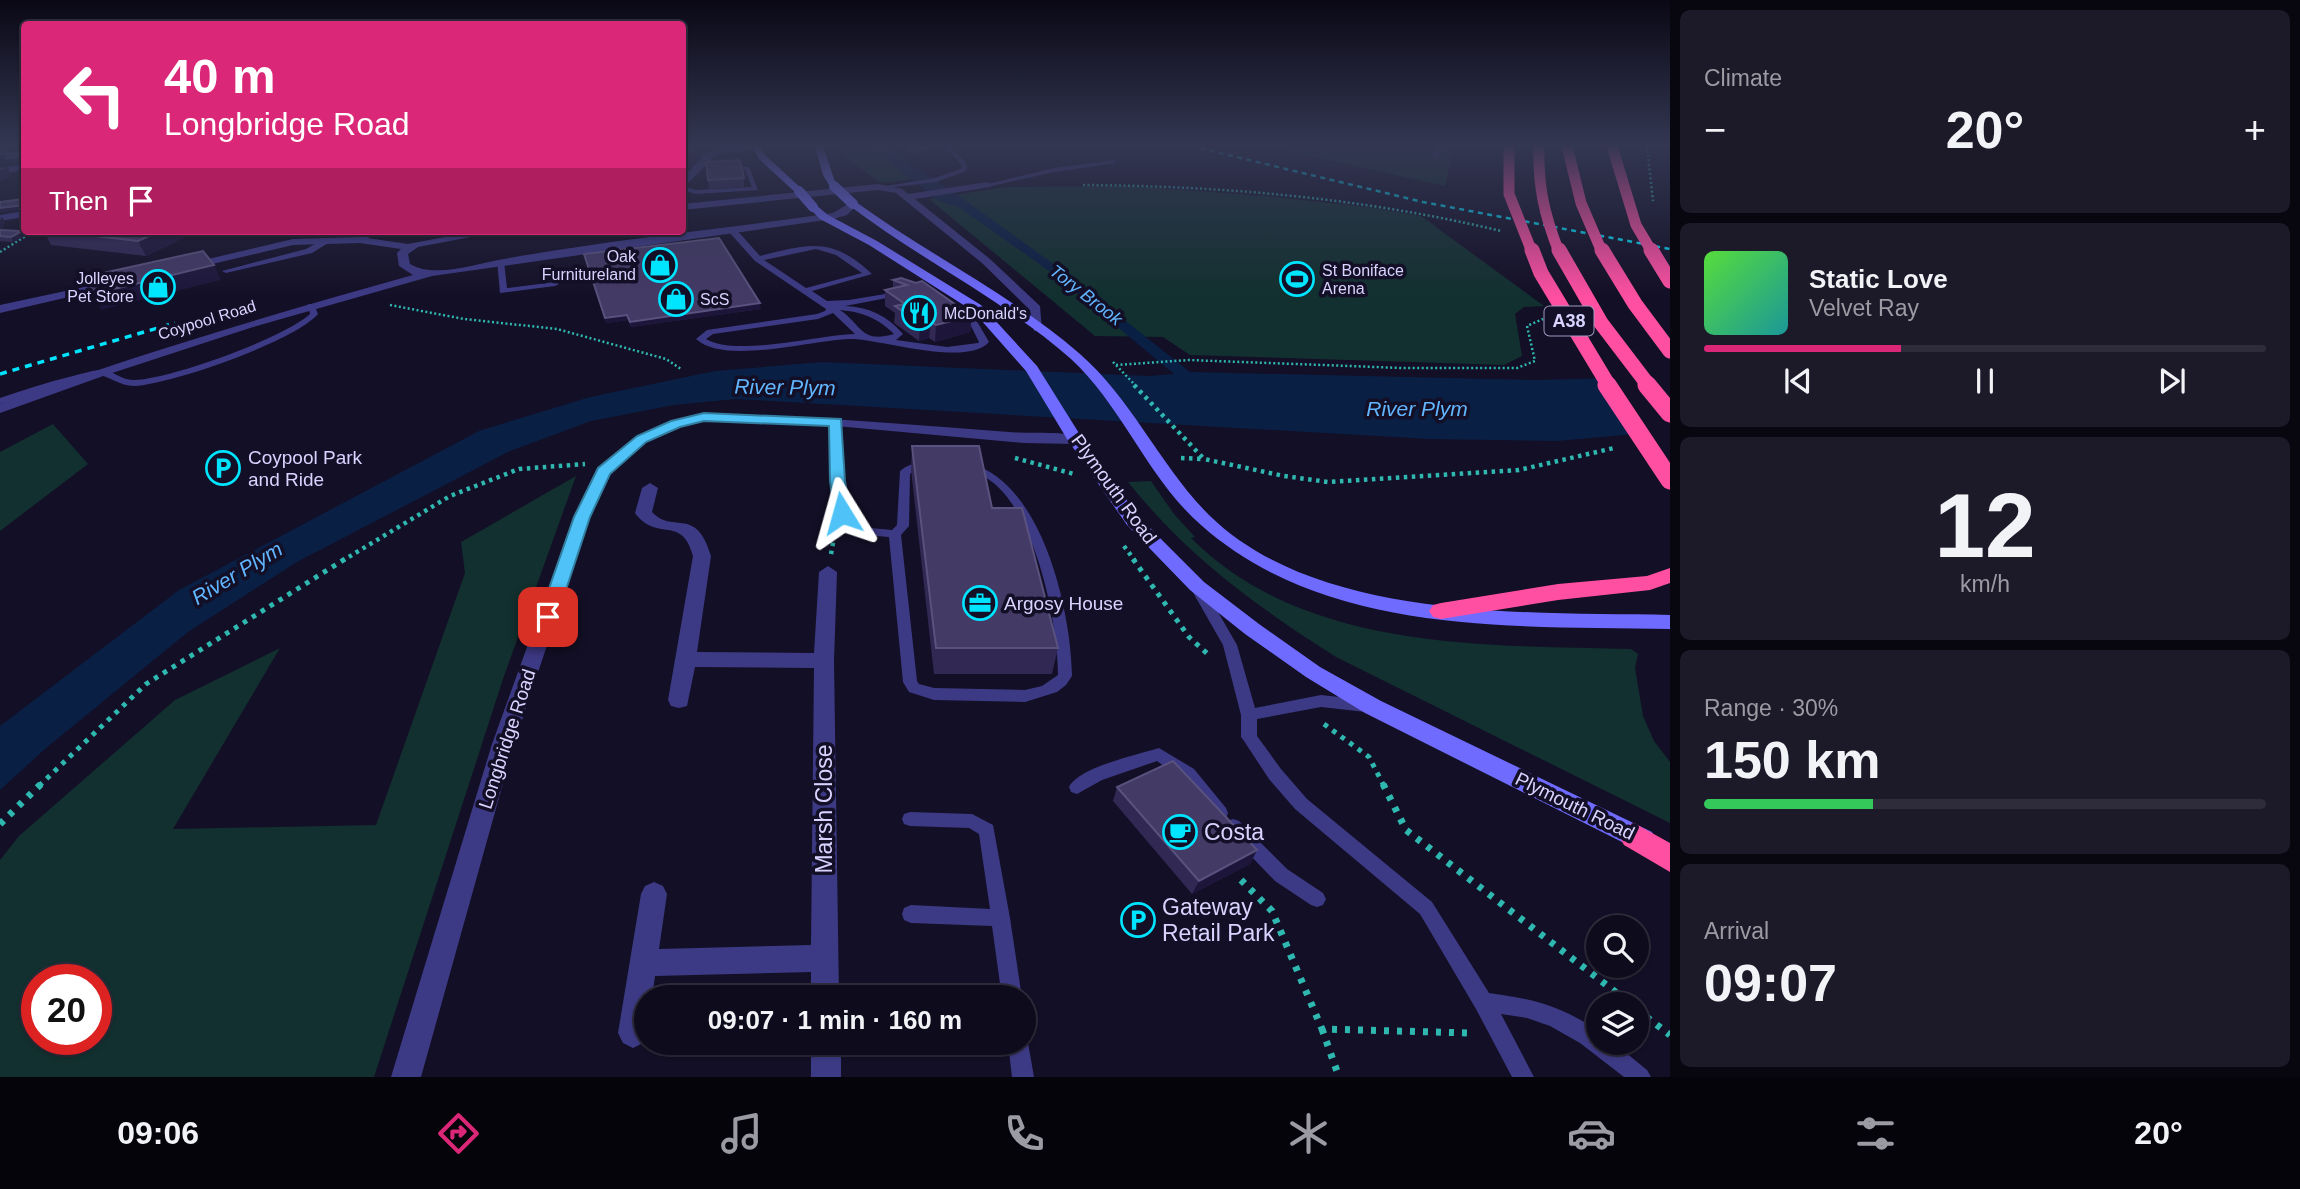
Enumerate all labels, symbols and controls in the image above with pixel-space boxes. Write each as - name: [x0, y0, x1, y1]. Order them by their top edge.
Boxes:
- icon: left: [49, 49, 140, 140]
- text: 40 m: [164, 49, 276, 103]
- text: Climate: [1704, 65, 1782, 91]
- text: 20°: [1946, 101, 2024, 159]
- text: Longbridge Road: [164, 106, 410, 142]
- text: −: [1704, 109, 1726, 151]
- text: +: [2244, 109, 2266, 151]
- icon: arrive: [122, 182, 160, 220]
- text: Then: [49, 186, 108, 216]
- shop icon: Oak Furnitureland: [641, 246, 679, 284]
- place label: Oak Furnitureland: [542, 248, 637, 283]
- sports icon: St Boniface Arena: [1278, 260, 1316, 298]
- water label: Tory Brook: [1046, 261, 1127, 330]
- place label: St Boniface Arena: [1322, 262, 1404, 297]
- text: Static Love: [1809, 264, 1948, 294]
- shop icon: Jolleyes Pet Store: [139, 268, 177, 306]
- place label: Jolleyes Pet Store: [67, 270, 134, 305]
- shop icon: ScS: [657, 280, 695, 318]
- place label: ScS: [700, 291, 729, 308]
- restaurant icon: McDonald's: [900, 294, 938, 332]
- text: Velvet Ray: [1809, 295, 1919, 321]
- street label: Coypool Road: [156, 297, 258, 343]
- place label: McDonald's: [944, 305, 1027, 322]
- road number: A38: [1544, 306, 1594, 335]
- icon: previous: [1779, 362, 1817, 400]
- icon: pause: [1966, 362, 2004, 400]
- icon: next: [2153, 362, 2191, 400]
- water label: River Plym: [734, 375, 836, 399]
- water label: River Plym: [1366, 397, 1468, 420]
- street label: Plymouth Road: [1067, 430, 1161, 548]
- place label: Coypool Park and Ride: [248, 447, 363, 490]
- parking icon: Coypool Park and Ride: [204, 449, 242, 487]
- text: 12: [1934, 475, 2036, 576]
- position arrow: [805, 476, 879, 550]
- water label: River Plym: [188, 537, 286, 609]
- text: km/h: [1960, 571, 2010, 597]
- office icon: Argosy House: [961, 584, 999, 622]
- pin: [518, 587, 578, 647]
- place label: Argosy House: [1004, 593, 1123, 614]
- icon: arrive: [529, 598, 567, 636]
- street label: Longbridge Road: [474, 666, 540, 812]
- text: Range · 30%: [1704, 695, 1838, 721]
- text: 150 km: [1704, 731, 1880, 789]
- street label: Marsh Close: [811, 744, 837, 874]
- street label: Plymouth Road: [1512, 768, 1638, 844]
- cafe icon: Costa: [1161, 813, 1199, 851]
- place label: Costa: [1204, 819, 1264, 845]
- place label: Gateway Retail Park: [1162, 894, 1275, 946]
- parking icon: Gateway Retail Park: [1119, 901, 1157, 939]
- map controls: [1586, 915, 1649, 1055]
- button: search: [1586, 915, 1649, 978]
- text: Arrival: [1704, 918, 1769, 944]
- text: 09:07: [1704, 954, 1837, 1012]
- speed limit sign: 20: [21, 964, 112, 1055]
- button: layers: [1586, 992, 1649, 1055]
- text: 09:07 · 1 min · 160 m: [708, 1005, 962, 1035]
- icon: directions: [434, 1109, 483, 1158]
- icon: music: [717, 1109, 766, 1158]
- icon: phone: [1000, 1109, 1049, 1158]
- icon: climate: [1284, 1109, 1333, 1158]
- icon: car: [1567, 1109, 1616, 1158]
- icon: filters: [1851, 1109, 1900, 1158]
- text: 09:06: [117, 1115, 199, 1151]
- text: 20°: [2134, 1115, 2183, 1151]

